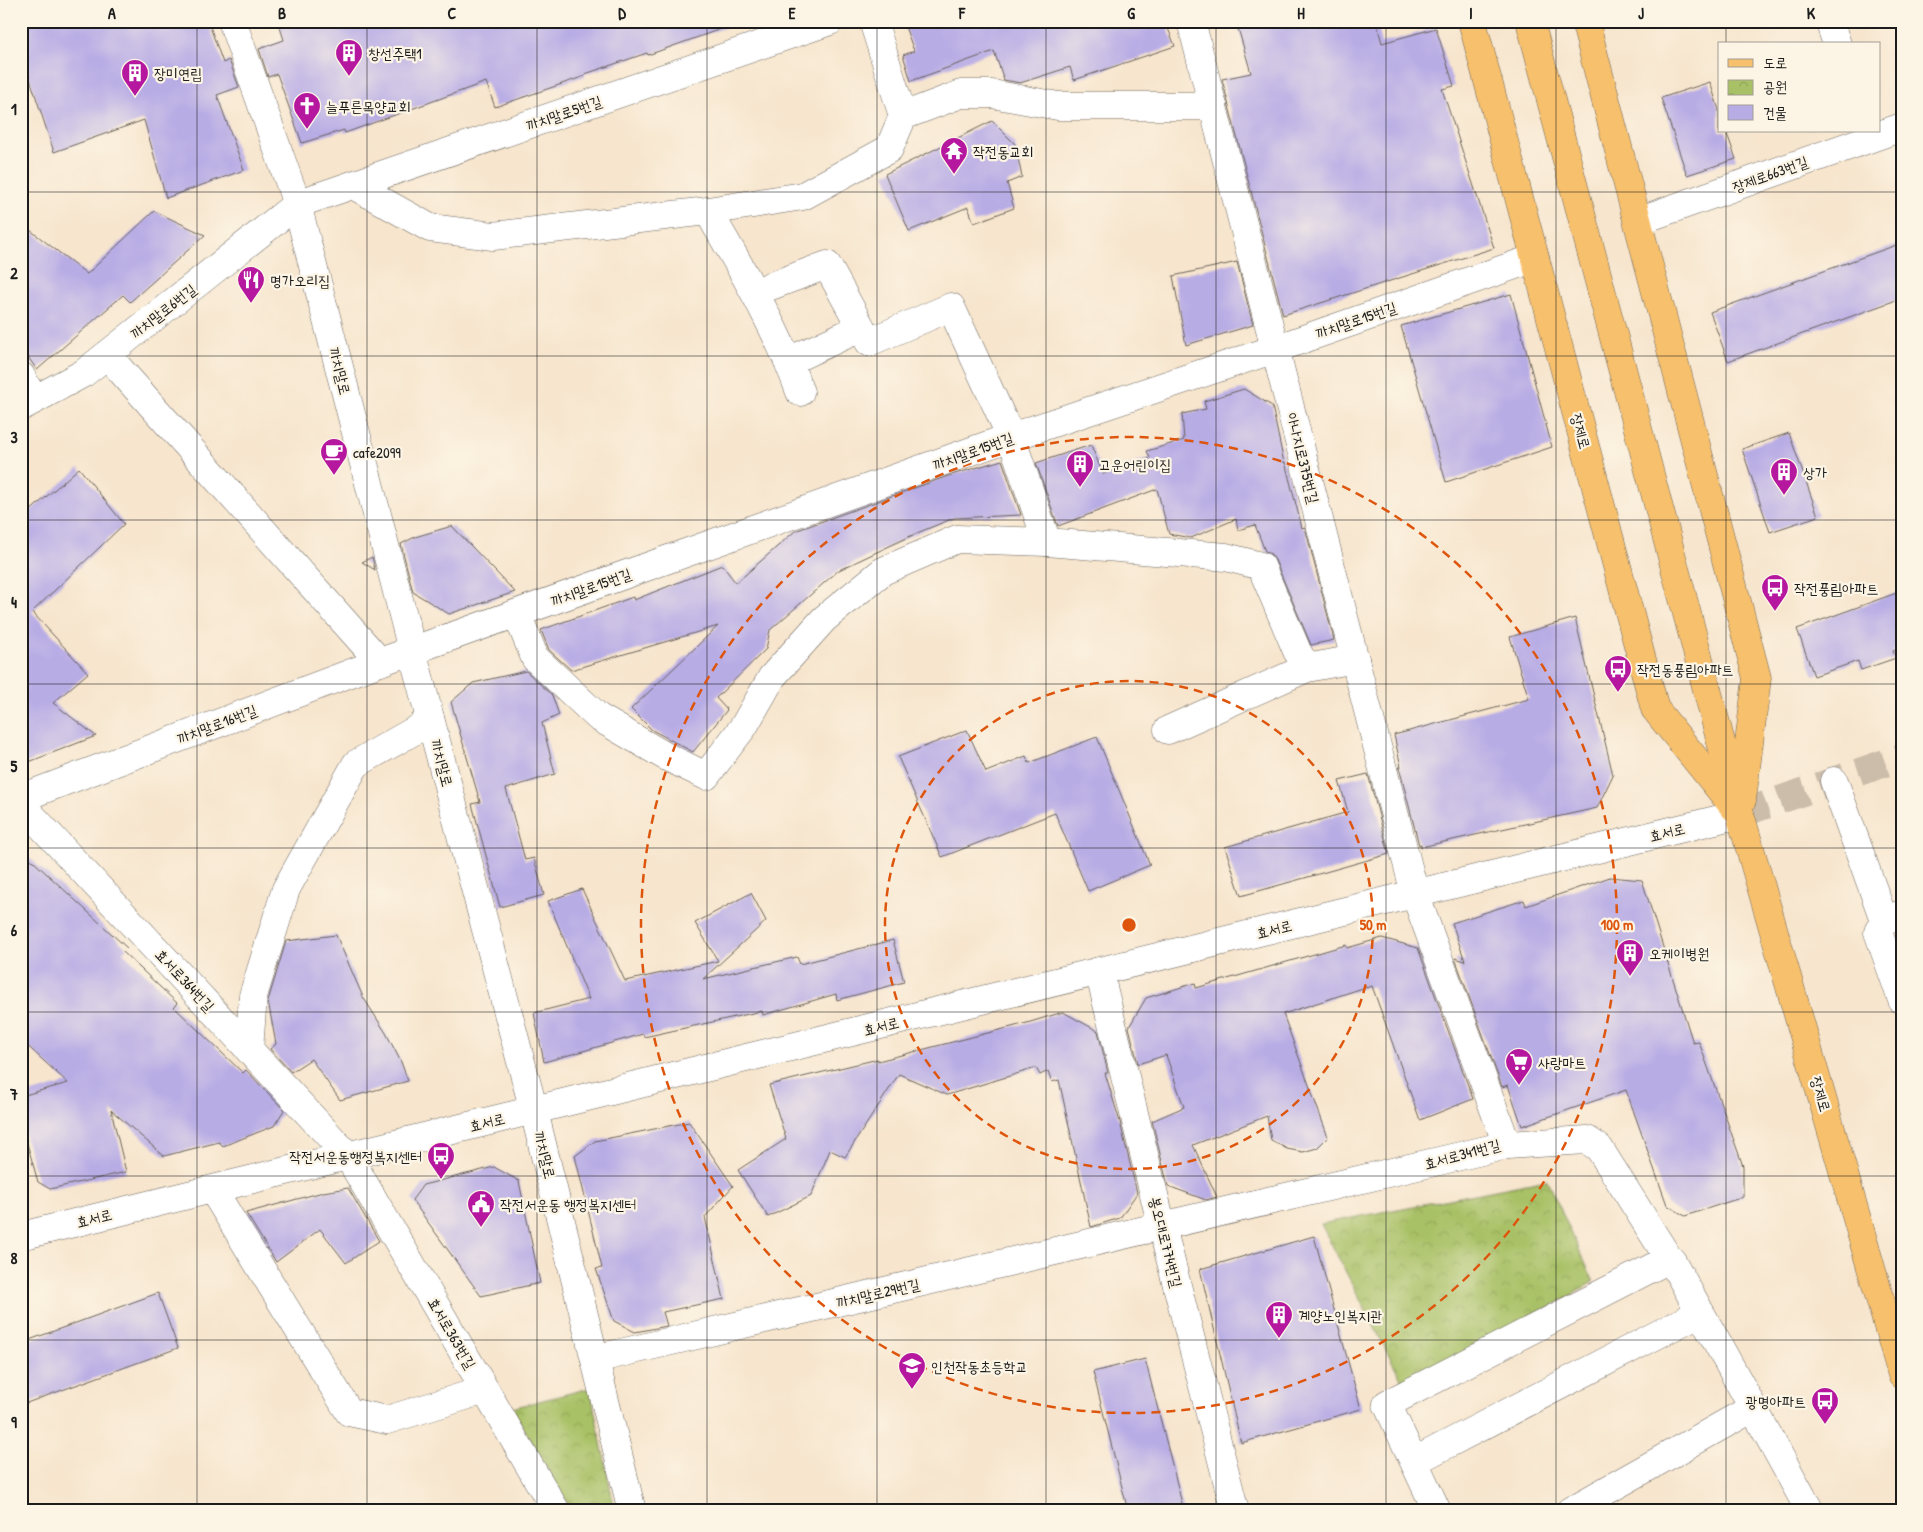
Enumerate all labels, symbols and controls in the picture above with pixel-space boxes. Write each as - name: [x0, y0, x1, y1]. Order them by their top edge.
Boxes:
- text: A: [108, 2, 116, 24]
- text: B: [278, 2, 286, 24]
- text: C: [448, 2, 457, 24]
- text: D: [618, 2, 626, 24]
- text: E: [788, 2, 796, 24]
- text: F: [958, 2, 966, 24]
- text: G: [1127, 2, 1135, 24]
- text: H: [1297, 2, 1305, 24]
- text: I: [1469, 2, 1473, 24]
- text: J: [1638, 2, 1644, 24]
- text: K: [1807, 2, 1816, 24]
- building icon: 창선주택1: [334, 38, 364, 77]
- legend: [1718, 42, 1880, 132]
- place label: 창선주택1: [368, 43, 422, 64]
- text: 도로: [1763, 52, 1787, 73]
- building icon: 장미연립: [120, 58, 150, 97]
- place label: 장미연립: [154, 63, 202, 84]
- text: 공원: [1763, 76, 1787, 97]
- street label: 까치말로5번길: [523, 90, 605, 136]
- church icon: 늘푸른목양교회: [292, 91, 322, 130]
- place label: 늘푸른목양교회: [326, 96, 411, 117]
- text: 1: [11, 98, 17, 120]
- text: 건물: [1763, 102, 1787, 123]
- temple icon: 작전동교회: [939, 136, 969, 175]
- place label: 작전동교회: [973, 141, 1033, 162]
- street label: 장제로663번길: [1729, 151, 1811, 197]
- text: 2: [10, 262, 18, 284]
- restaurant icon: 명가오리집: [236, 265, 266, 304]
- place label: 명가오리집: [270, 270, 330, 291]
- street label: 까치말로6번길: [126, 279, 200, 343]
- street label: 까치말로15번길: [1313, 296, 1399, 344]
- street label: 까치말로: [324, 345, 356, 397]
- street label: 아나지로375번길: [1282, 410, 1324, 506]
- street label: 장제로: [1566, 411, 1596, 451]
- text: 3: [10, 426, 18, 448]
- street label: 까치말로15번길: [930, 427, 1016, 475]
- cafe icon: cafe2099: [319, 437, 349, 476]
- place label: cafe2099: [353, 442, 401, 463]
- building icon: 고운어린이집: [1065, 449, 1095, 488]
- place label: 고운어린이집: [1099, 454, 1171, 475]
- building icon: 상가: [1769, 457, 1799, 496]
- place label: 상가: [1803, 462, 1827, 483]
- street label: 까치말로15번길: [548, 563, 634, 611]
- bus stop icon: 작전풍림아파트: [1760, 573, 1790, 612]
- place label: 작전풍림아파트: [1794, 578, 1879, 599]
- text: 4: [11, 591, 17, 613]
- bus stop icon: 작전동풍림아파트: [1603, 654, 1633, 693]
- place label: 작전동풍림아파트: [1637, 659, 1734, 680]
- street label: 까치말로16번길: [174, 699, 260, 749]
- street label: 까치말로: [426, 737, 458, 789]
- text: 5: [11, 755, 18, 777]
- street label: 효서로: [1647, 817, 1687, 847]
- street label: 효서로: [1254, 914, 1294, 944]
- text: 50 m: [1360, 914, 1386, 935]
- text: 100 m: [1601, 914, 1633, 935]
- centre of rings: [1120, 916, 1138, 934]
- text: 6: [11, 919, 18, 941]
- building icon: 오케이병원: [1615, 938, 1645, 977]
- place label: 오케이병원: [1649, 943, 1709, 964]
- street label: 효서로364번길: [150, 944, 220, 1016]
- street label: 효서로: [861, 1011, 901, 1041]
- supermarket icon: 사랑마트: [1504, 1047, 1534, 1086]
- place label: 사랑마트: [1538, 1052, 1586, 1073]
- street label: 장제로: [1806, 1074, 1836, 1114]
- text: 7: [9, 1083, 18, 1105]
- street label: 효서로: [467, 1107, 507, 1137]
- street label: 까치말로: [529, 1129, 561, 1181]
- street label: 효서로341번길: [1422, 1134, 1502, 1174]
- bus stop icon: 작전서운동행정복지센터: [426, 1141, 456, 1180]
- place label: 작전서운동행정복지센터: [289, 1146, 422, 1167]
- public building icon: 작전서운동 행정복지센터: [466, 1189, 496, 1228]
- place label: 작전서운동 행정복지센터: [500, 1194, 636, 1215]
- street label: 봉오대로774번길: [1145, 1194, 1187, 1290]
- street label: 효서로: [74, 1203, 114, 1233]
- text: 8: [11, 1247, 18, 1269]
- street label: 까치말로29번길: [834, 1273, 922, 1313]
- street label: 효서로363번길: [423, 1293, 481, 1373]
- building icon: 계양노인복지관: [1264, 1300, 1294, 1339]
- place label: 계양노인복지관: [1298, 1305, 1383, 1326]
- school or university icon: 인천작동초등학교: [897, 1351, 927, 1390]
- place label: 인천작동초등학교: [931, 1356, 1028, 1377]
- bus stop icon: 광명아파트: [1810, 1386, 1840, 1425]
- place label: 광명아파트: [1746, 1391, 1806, 1412]
- text: 9: [11, 1411, 17, 1433]

